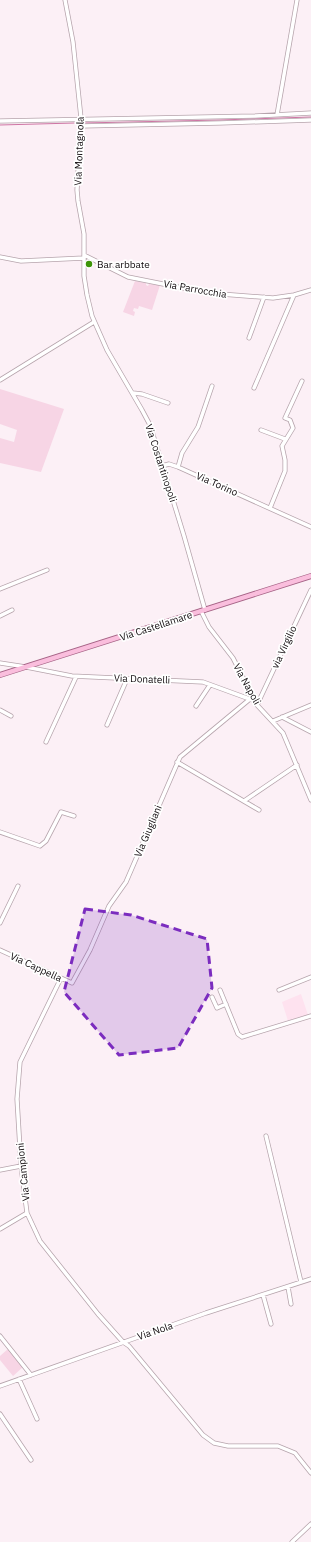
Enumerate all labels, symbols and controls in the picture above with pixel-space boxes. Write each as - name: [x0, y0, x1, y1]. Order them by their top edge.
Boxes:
- street label: Via Montagnola: [71, 116, 87, 186]
- place label: Bar arbbate: [97, 258, 150, 271]
- marker: Bar arbbate: [84, 259, 94, 269]
- street label: Via Parrocchia: [162, 277, 228, 301]
- street label: Via Costantinopoli: [142, 422, 180, 504]
- street label: Via Torino: [194, 469, 240, 499]
- street label: Via Castellamare: [118, 608, 194, 644]
- street label: via Virgilio: [268, 623, 300, 670]
- street label: Via Napoli: [230, 661, 264, 707]
- street label: Via Donatelli: [114, 672, 170, 686]
- street label: Via Giugliani: [131, 803, 165, 859]
- street label: Via Cappella: [8, 949, 65, 985]
- street label: Via Campioni: [13, 1142, 33, 1202]
- street label: Via Nola: [135, 1319, 175, 1343]

